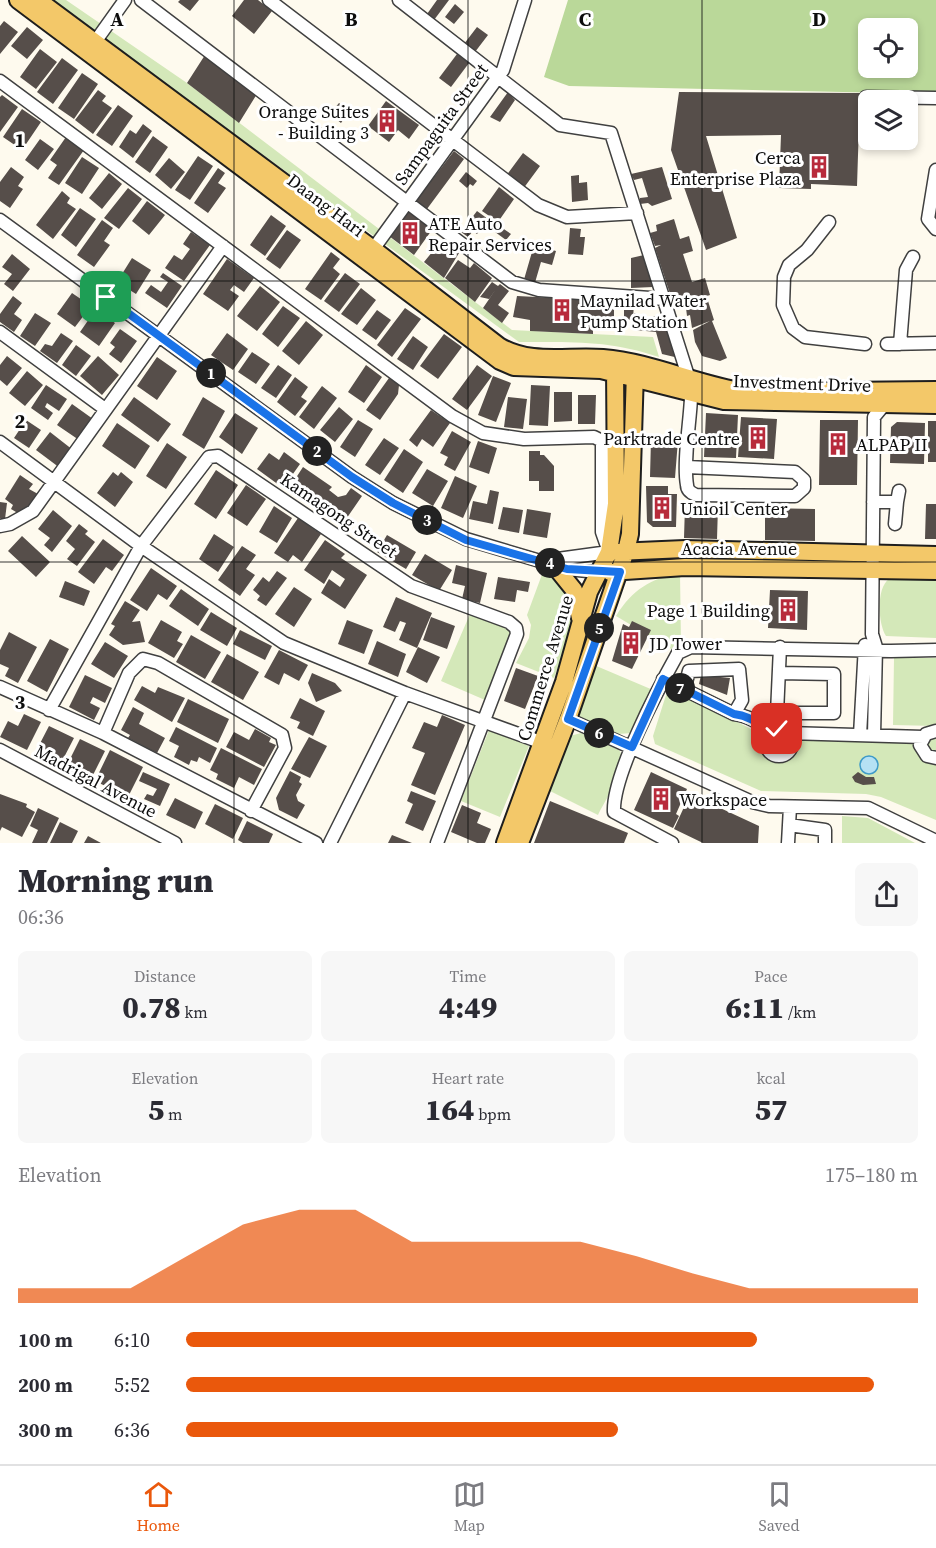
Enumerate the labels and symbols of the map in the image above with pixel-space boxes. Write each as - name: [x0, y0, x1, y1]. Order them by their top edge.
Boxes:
- text: A: [110, 5, 124, 33]
- text: B: [344, 5, 358, 33]
- text: C: [579, 5, 591, 33]
- text: D: [812, 5, 826, 33]
- street label: Sampaguita Street: [388, 58, 494, 190]
- place label: Orange Suites - Building 3: [259, 99, 369, 145]
- building icon: Orange Suites - Building 3: [374, 108, 400, 134]
- text: 1: [15, 126, 25, 154]
- place label: Cerca Enterprise Plaza: [670, 145, 802, 191]
- building icon: Cerca Enterprise Plaza: [806, 154, 832, 180]
- street label: Daang Hari: [282, 168, 370, 242]
- place label: ATE Auto Repair Services: [428, 211, 552, 257]
- building icon: ATE Auto Repair Services: [397, 220, 423, 246]
- pin: [80, 271, 131, 322]
- place label: Maynilad Water Pump Station: [580, 288, 707, 334]
- building icon: Maynilad Water Pump Station: [549, 297, 575, 323]
- pin: 1: [196, 358, 226, 388]
- street label: Investment Drive: [732, 368, 872, 398]
- text: 2: [15, 407, 26, 435]
- building icon: Parktrade Centre: [745, 425, 771, 451]
- place label: Parktrade Centre: [603, 426, 740, 451]
- building icon: ALPAP II: [825, 431, 851, 457]
- place label: ALPAP II: [856, 432, 928, 457]
- pin: 2: [302, 436, 332, 466]
- street label: Kamagong Street: [276, 467, 403, 563]
- building icon: Unioil Center: [649, 495, 675, 521]
- place label: Unioil Center: [680, 496, 788, 521]
- pin: 3: [412, 505, 442, 535]
- street label: Acacia Avenue: [681, 536, 797, 561]
- pin: 4: [535, 548, 565, 578]
- street label: Commerce Avenue: [511, 592, 579, 744]
- building icon: Page 1 Building: [775, 597, 801, 623]
- place label: Page 1 Building: [647, 598, 770, 623]
- pin: 5: [584, 613, 614, 643]
- building icon: JD Tower: [618, 630, 644, 656]
- place label: JD Tower: [648, 631, 722, 656]
- pin: 7: [665, 673, 695, 703]
- text: 3: [15, 688, 26, 716]
- pin: [751, 703, 802, 754]
- pin: 6: [584, 718, 614, 748]
- street label: Madrigal Avenue: [31, 738, 161, 824]
- building icon: Workspace: [648, 786, 674, 812]
- place label: Workspace: [679, 787, 767, 812]

